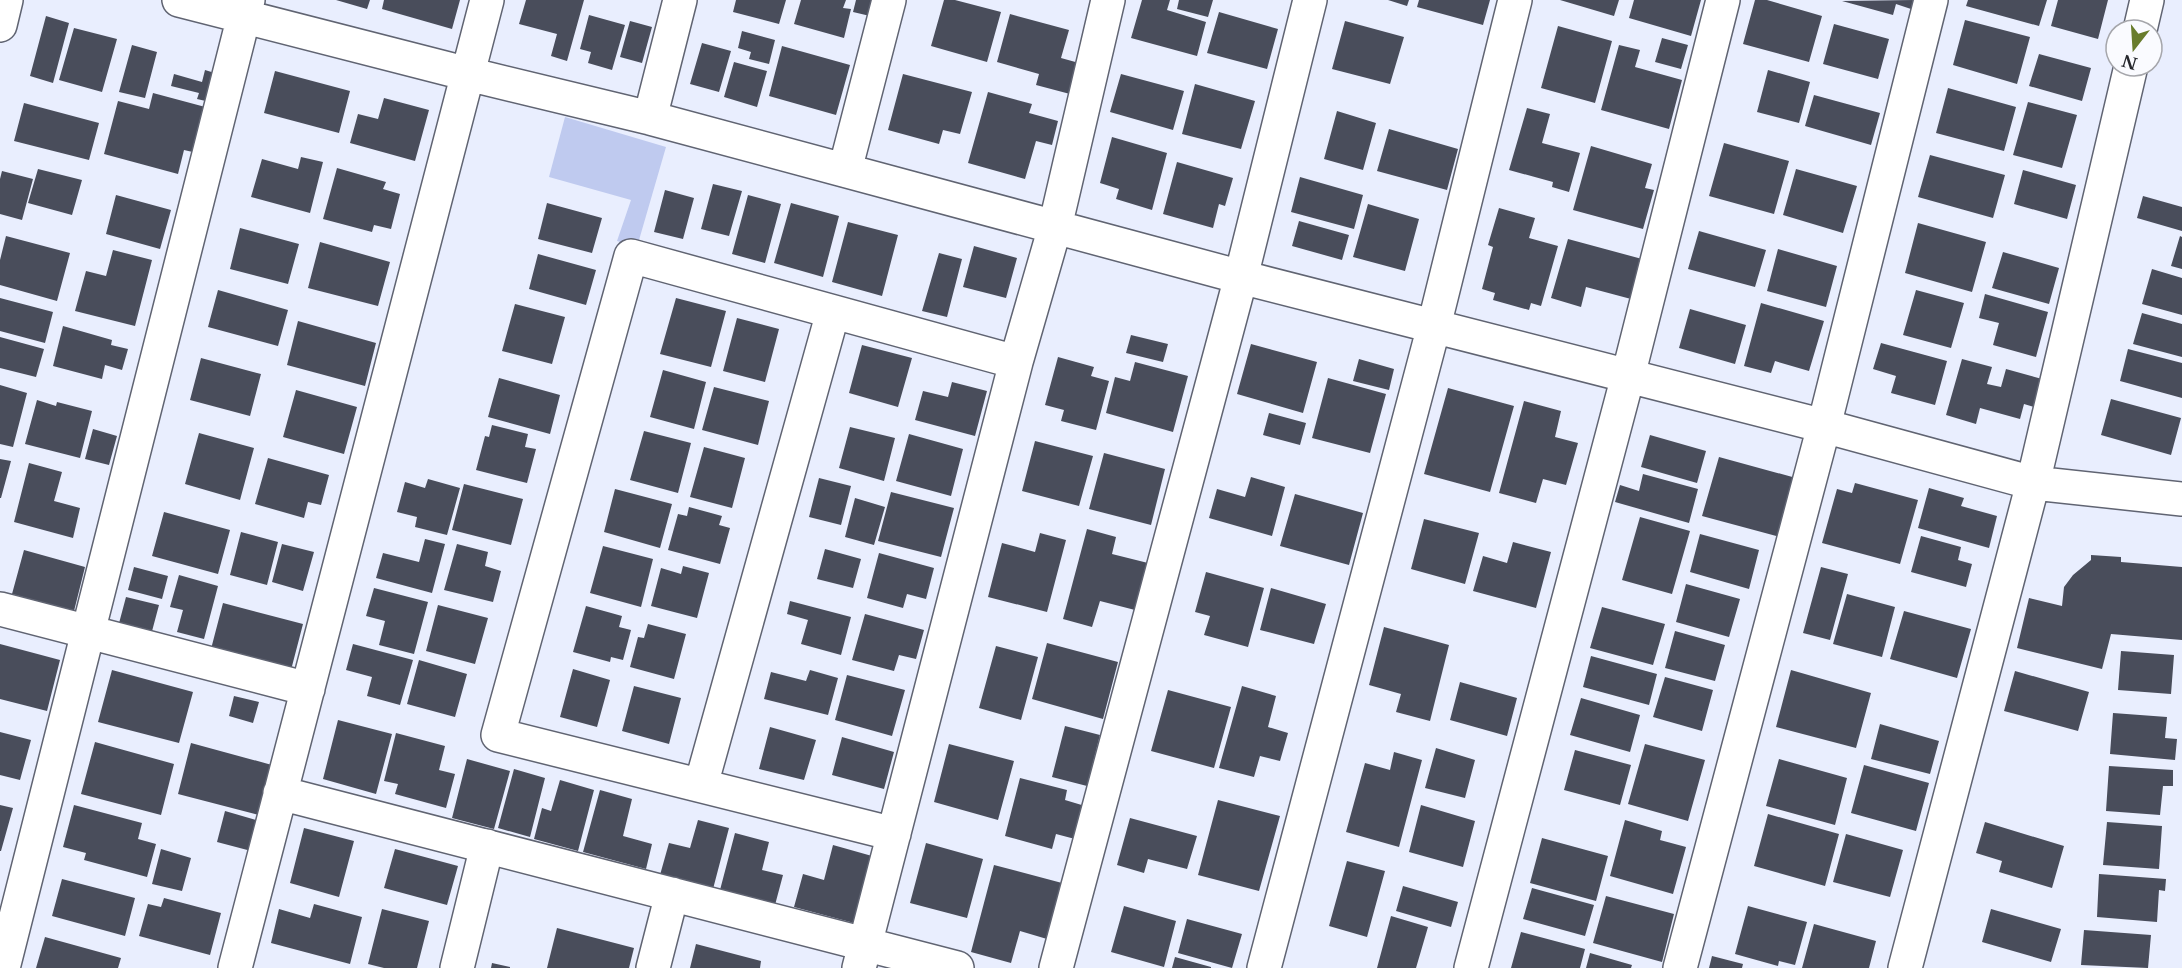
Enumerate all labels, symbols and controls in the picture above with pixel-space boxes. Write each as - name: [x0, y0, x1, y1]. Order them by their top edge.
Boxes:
- north arrow: [2104, 18, 2164, 78]
- text: N: [2119, 51, 2140, 74]

